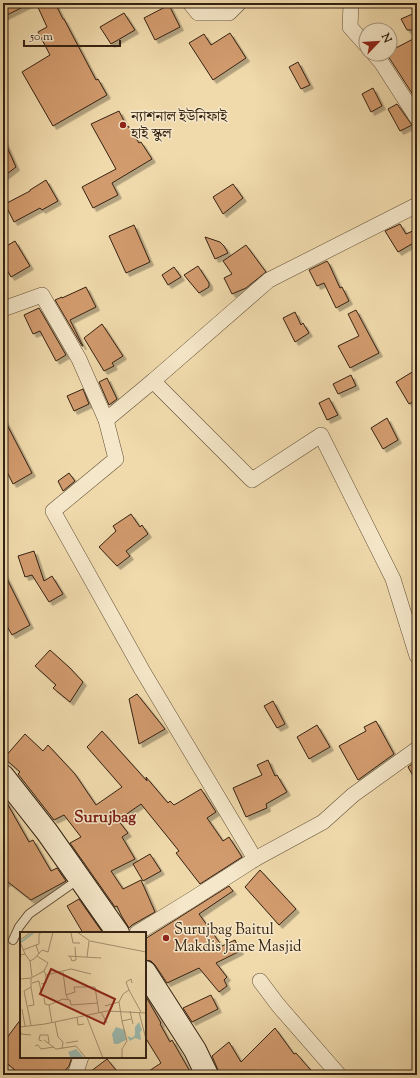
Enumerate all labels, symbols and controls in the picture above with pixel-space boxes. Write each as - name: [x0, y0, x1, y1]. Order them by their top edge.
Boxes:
- scale bar: [24, 22, 120, 48]
- north arrow: [358, 22, 398, 62]
- text: 50 m: [29, 28, 53, 46]
- text: N: [377, 30, 395, 46]
- place label: ন্যাশনাল ইউনিফাই হাই স্কুল: [130, 107, 228, 145]
- marker: ন্যাশনাল ইউনিফাই হাই স্কুল: [118, 120, 128, 130]
- district label: Surujbag: [74, 807, 136, 830]
- place label: Surujbag Baitul Makdis Jame Masjid: [174, 920, 302, 958]
- inset map: [20, 932, 146, 1058]
- marker: Surujbag Baitul Makdis Jame Masjid: [161, 933, 171, 943]

